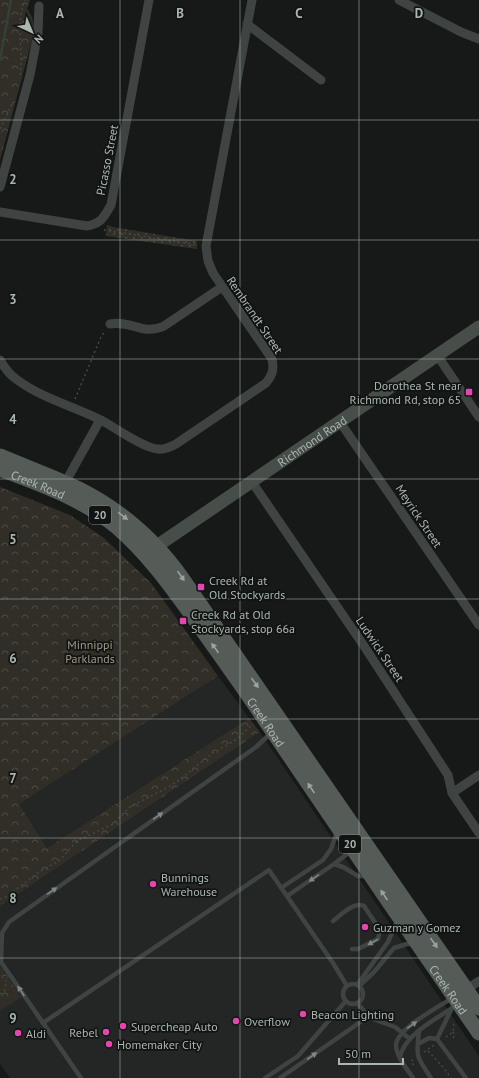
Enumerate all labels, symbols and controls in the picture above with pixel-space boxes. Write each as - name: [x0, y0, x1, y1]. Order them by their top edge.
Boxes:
- text: A: [56, 5, 64, 22]
- text: B: [176, 5, 184, 22]
- text: C: [295, 5, 303, 22]
- text: D: [415, 5, 423, 22]
- north arrow: [12, 12, 52, 52]
- text: N: [31, 32, 46, 47]
- street label: Picasso Street: [93, 123, 121, 197]
- text: 2: [9, 171, 17, 188]
- street label: Rembrandt Street: [224, 274, 286, 356]
- text: 3: [9, 291, 17, 308]
- place label: Dorothea St near Richmond Rd, stop 65: [350, 378, 461, 407]
- marker: Dorothea St near Richmond Rd, stop 65: [464, 387, 474, 397]
- text: 4: [9, 411, 17, 428]
- street label: Richmond Road: [274, 412, 349, 469]
- street label: Creek Road: [9, 466, 68, 502]
- street label: Meyrick Street: [392, 482, 446, 550]
- road number: 20: [89, 506, 111, 524]
- one-way arrow: [118, 512, 129, 520]
- text: 5: [9, 531, 17, 548]
- one-way arrow: [177, 571, 185, 582]
- place label: Creek Rd at Old Stockyards: [209, 573, 285, 602]
- marker: Creek Rd at Old Stockyards: [196, 582, 206, 592]
- place label: Creek Rd at Old Stockyards, stop 66a: [191, 607, 295, 636]
- street label: Ludwick Street: [353, 613, 407, 685]
- marker: Creek Rd at Old Stockyards, stop 66a: [178, 616, 188, 626]
- park label: Minnippi Parklands: [65, 637, 115, 666]
- one-way arrow: [211, 642, 219, 653]
- text: 6: [9, 650, 17, 667]
- one-way arrow: [251, 678, 259, 688]
- street label: Creek Road: [244, 694, 288, 750]
- text: 7: [9, 770, 17, 787]
- one-way arrow: [307, 783, 315, 793]
- one-way arrow: [153, 812, 164, 821]
- road number: 20: [339, 835, 361, 853]
- place label: Bunnings Warehouse: [161, 870, 217, 899]
- one-way arrow: [309, 874, 319, 882]
- marker: Bunnings Warehouse: [148, 879, 158, 889]
- one-way arrow: [47, 887, 57, 895]
- one-way arrow: [381, 889, 388, 901]
- text: 8: [9, 890, 17, 907]
- place label: Guzman y Gomez: [373, 920, 461, 935]
- marker: Guzman y Gomez: [360, 922, 370, 932]
- one-way arrow: [367, 938, 379, 945]
- one-way arrow: [430, 938, 438, 948]
- street label: Creek Road: [427, 962, 471, 1017]
- one-way arrow: [17, 986, 25, 996]
- place label: Beacon Lighting: [311, 1007, 394, 1022]
- marker: Beacon Lighting: [298, 1009, 308, 1019]
- text: 9: [9, 1010, 17, 1027]
- place label: Overflow: [244, 1014, 290, 1029]
- marker: Overflow: [231, 1016, 241, 1026]
- place label: Supercheap Auto: [131, 1019, 218, 1034]
- marker: Supercheap Auto: [118, 1021, 128, 1031]
- one-way arrow: [407, 1021, 417, 1029]
- place label: Rebel: [69, 1025, 98, 1040]
- place label: Aldi: [26, 1026, 46, 1041]
- marker: Rebel: [101, 1027, 111, 1037]
- marker: Aldi: [13, 1028, 23, 1038]
- place label: Homemaker City: [117, 1037, 202, 1052]
- marker: Homemaker City: [104, 1039, 114, 1049]
- scale bar: [339, 1040, 403, 1066]
- text: 50 m: [345, 1046, 371, 1061]
- one-way arrow: [306, 1052, 317, 1060]

